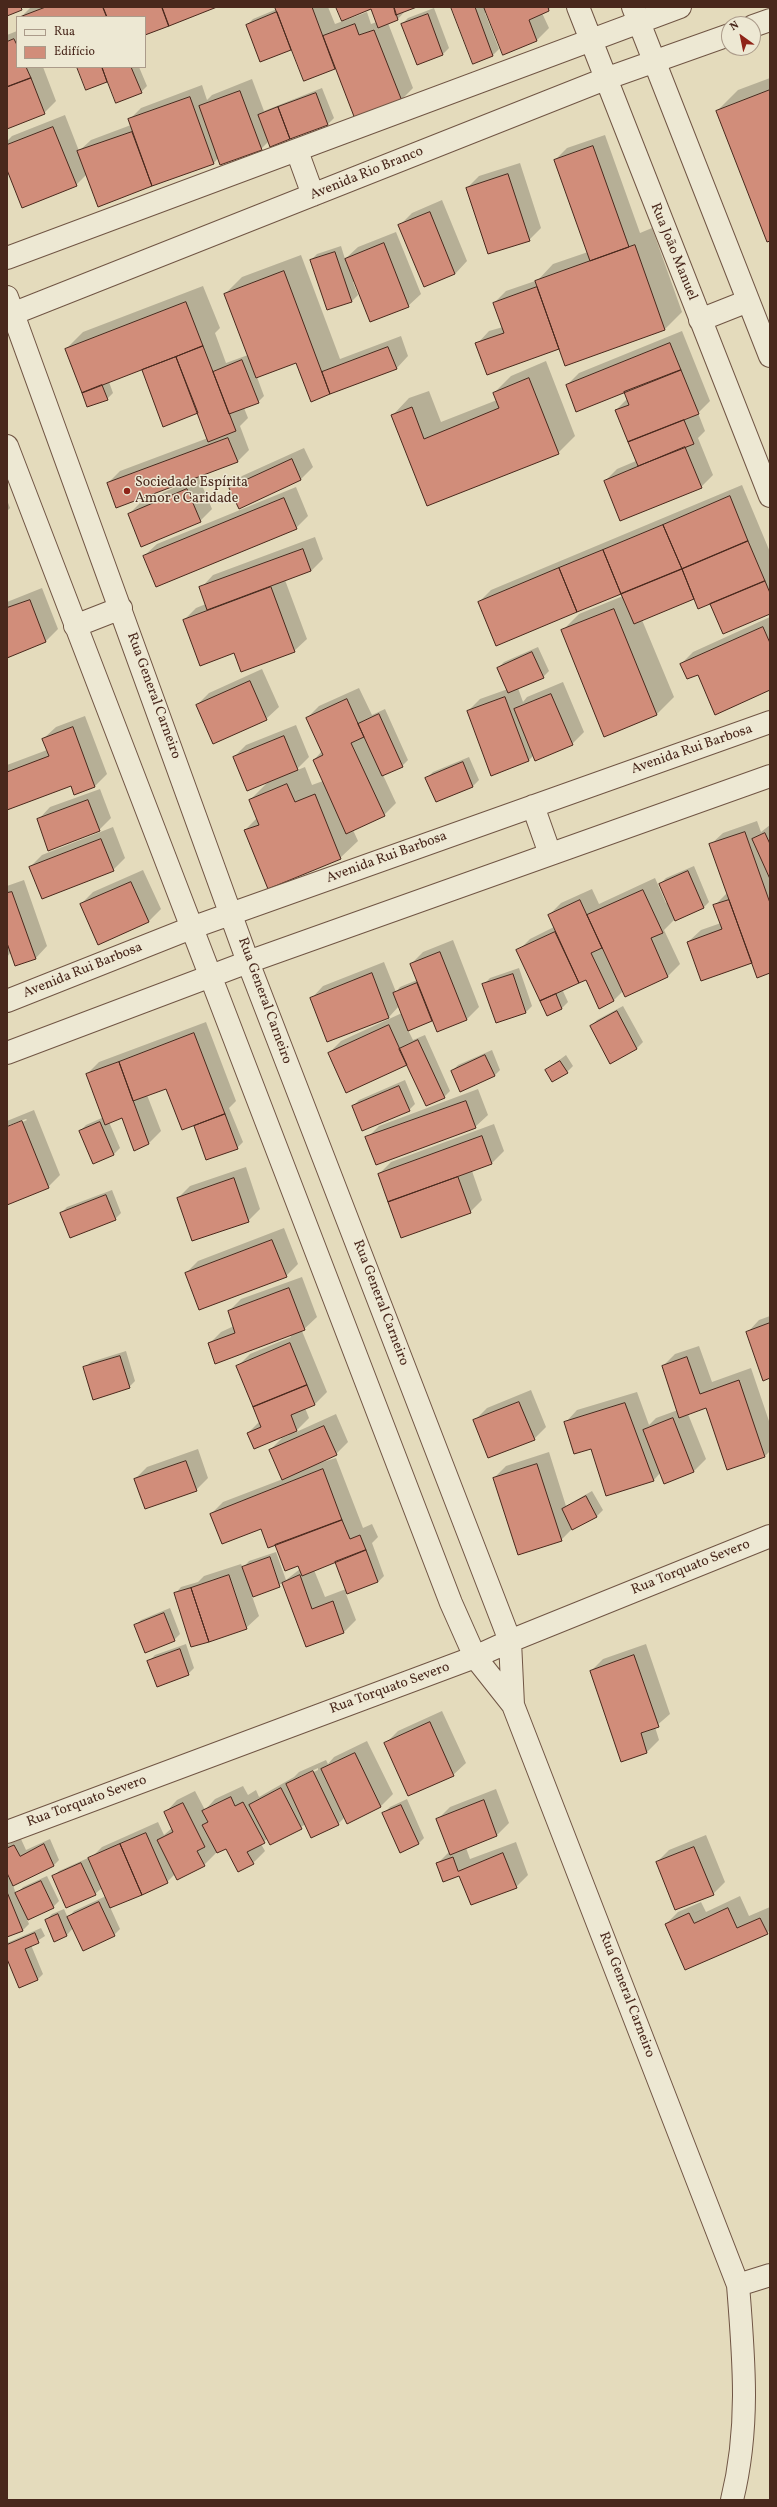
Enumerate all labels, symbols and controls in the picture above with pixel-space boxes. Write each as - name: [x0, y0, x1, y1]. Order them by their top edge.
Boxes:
- legend: [16, 16, 146, 68]
- north arrow: [721, 16, 761, 56]
- text: N: [727, 18, 742, 35]
- text: Rua: [54, 24, 75, 40]
- text: Edifício: [54, 44, 95, 60]
- street label: Avenida Rio Branco: [308, 144, 426, 204]
- street label: Rua João Manuel: [646, 201, 700, 303]
- place label: Sociedade Espírita Amor e Caridade: [135, 475, 248, 508]
- marker: Sociedade Espírita Amor e Caridade: [122, 486, 132, 496]
- street label: Rua General Carneiro: [122, 630, 184, 762]
- street label: Avenida Rui Barbosa: [629, 721, 755, 779]
- street label: Avenida Rui Barbosa: [324, 828, 450, 888]
- street label: Rua General Carneiro: [233, 935, 295, 1067]
- street label: Avenida Rui Barbosa: [21, 939, 145, 1003]
- street label: Rua General Carneiro: [348, 1238, 412, 1368]
- street label: Rua Torquato Severo: [629, 1537, 753, 1599]
- street label: Rua Torquato Severo: [328, 1659, 452, 1719]
- street label: Rua Torquato Severo: [25, 1772, 149, 1832]
- street label: Rua General Carneiro: [594, 1930, 658, 2060]

